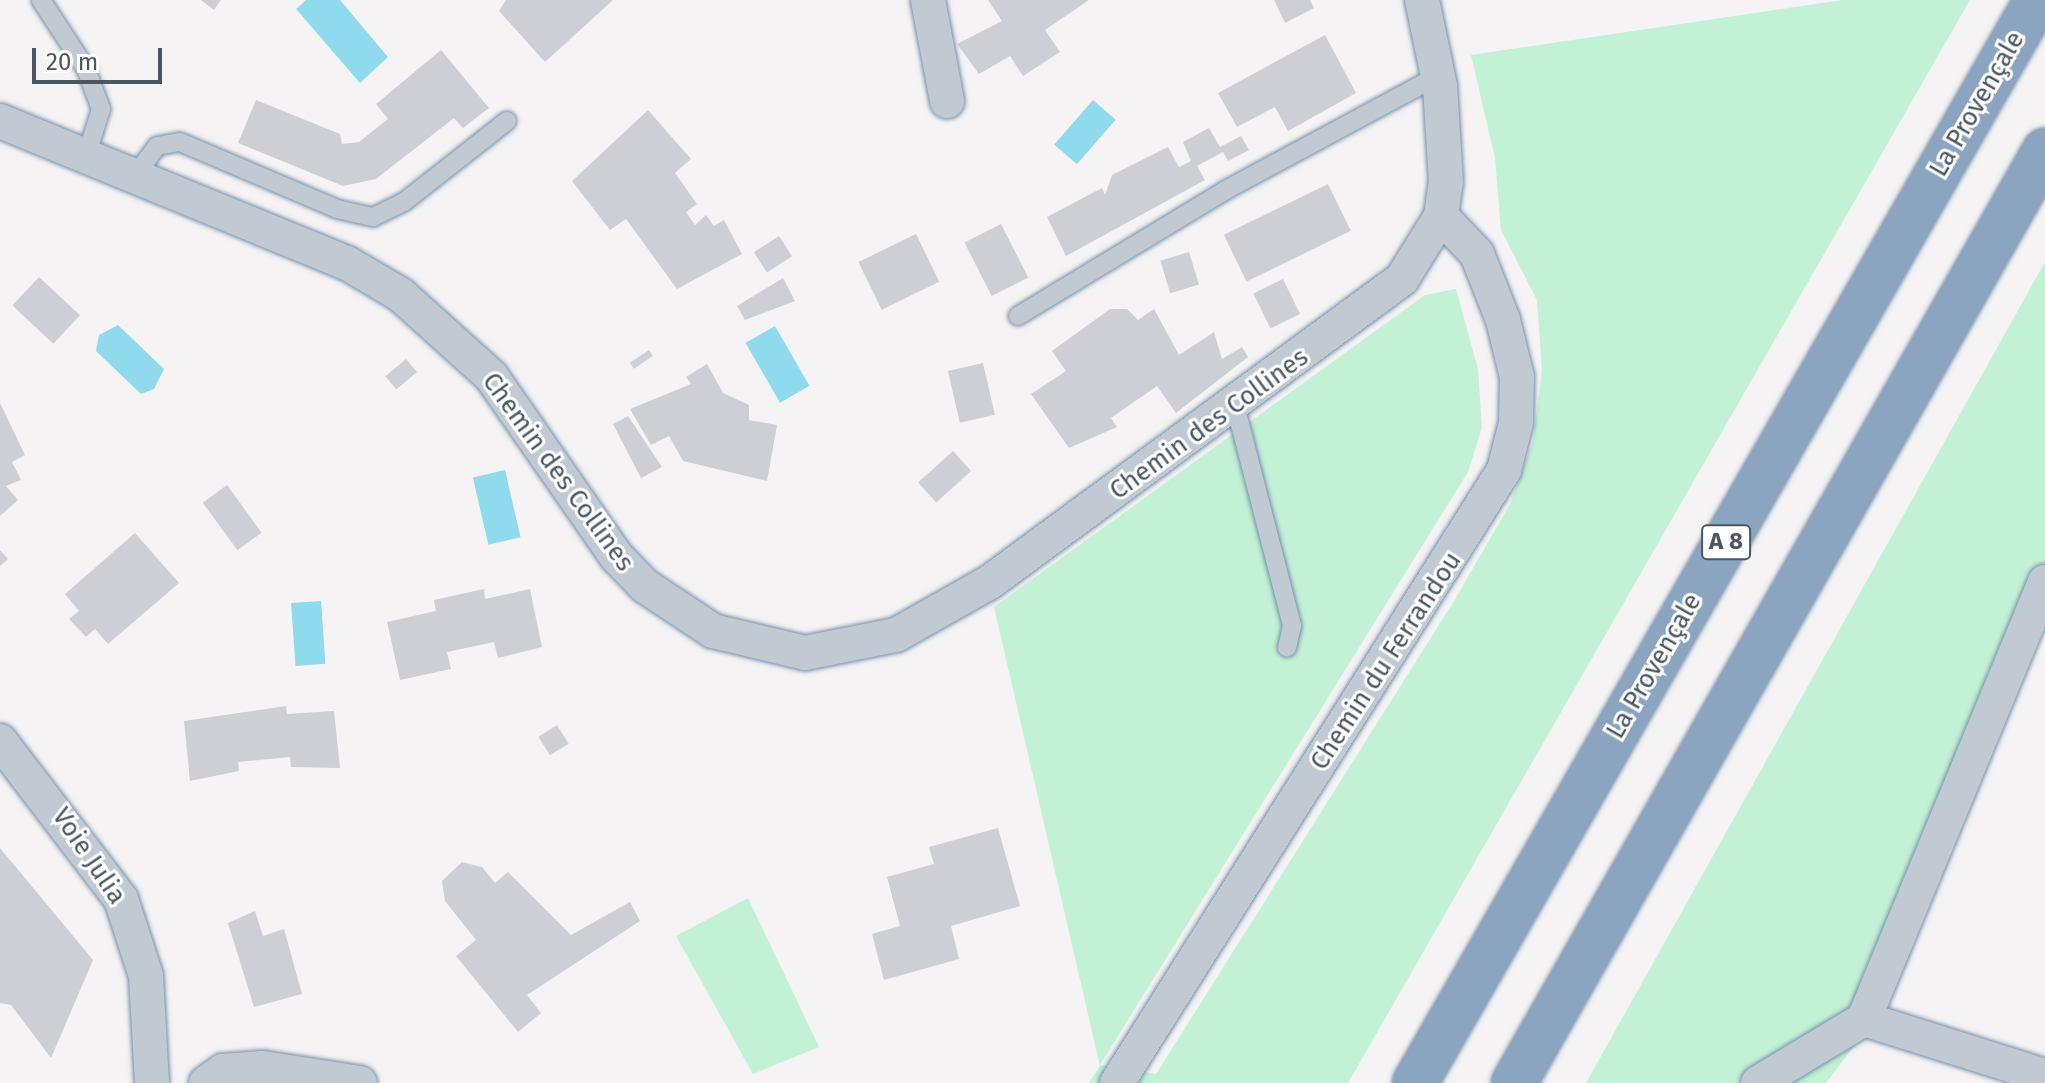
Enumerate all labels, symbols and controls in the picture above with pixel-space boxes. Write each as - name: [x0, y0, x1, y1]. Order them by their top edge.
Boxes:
- street label: La Provençale: [1923, 26, 2031, 182]
- scale bar: [36, 32, 166, 82]
- text: 20 m: [46, 48, 98, 76]
- street label: Chemin des Collines: [1104, 342, 1314, 506]
- street label: Chemin des Collines: [476, 367, 640, 577]
- road number: A 8: [1700, 522, 1752, 562]
- street label: Chemin du Ferrandou: [1304, 546, 1468, 776]
- street label: La Provençale: [1600, 588, 1708, 744]
- street label: Voie Julia: [45, 802, 133, 910]

